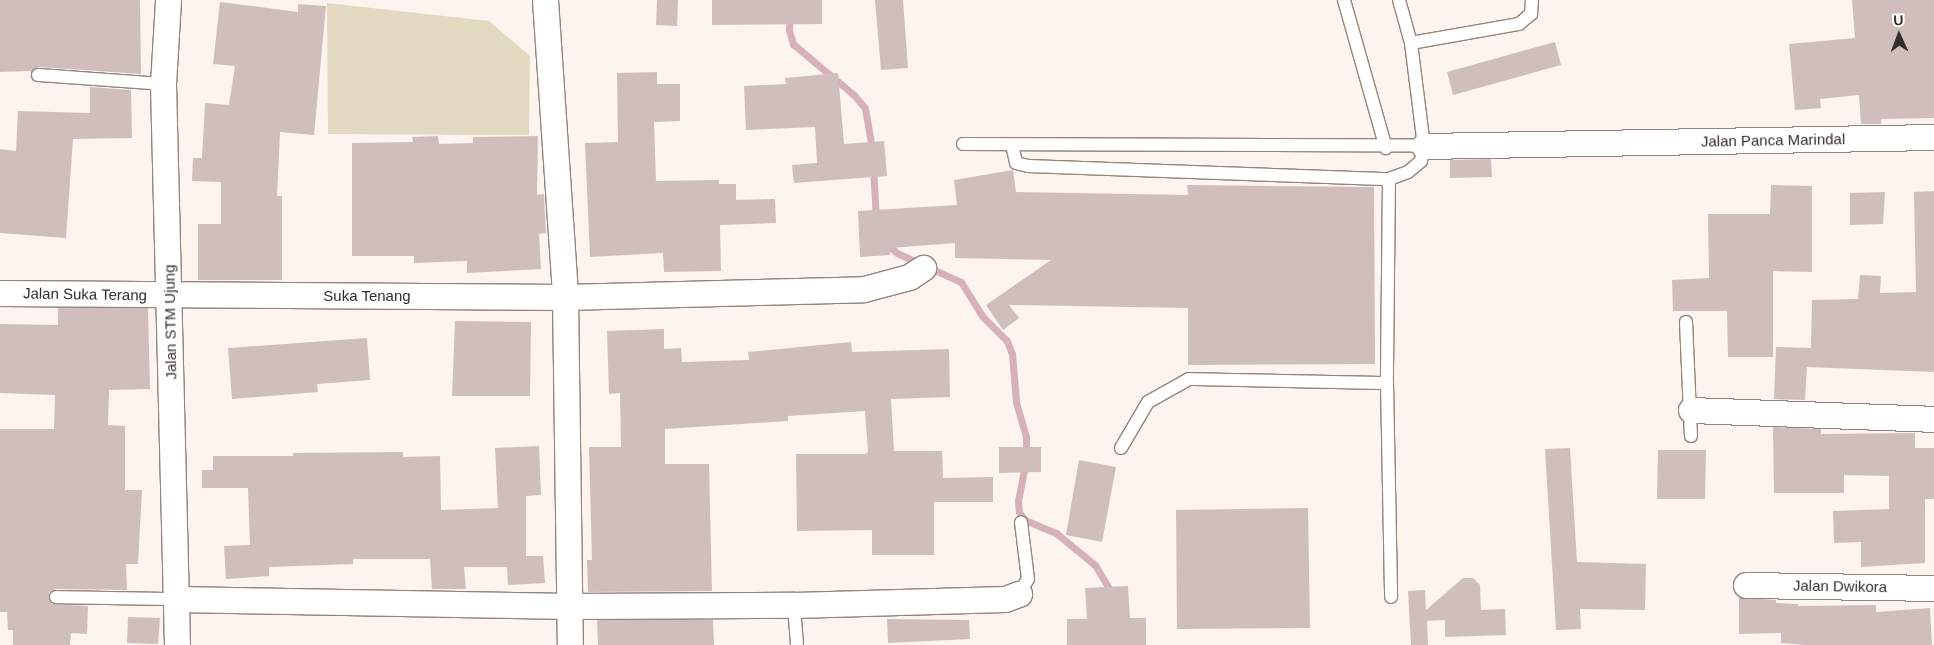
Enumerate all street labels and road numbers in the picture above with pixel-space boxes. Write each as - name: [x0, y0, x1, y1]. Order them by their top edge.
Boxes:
- street label: Jalan Panca Marindal: [1701, 130, 1845, 150]
- street label: Jalan STM Ujung: [160, 264, 180, 380]
- street label: Jalan Suka Terang: [23, 284, 147, 304]
- street label: Suka Tenang: [323, 287, 411, 305]
- street label: Jalan Dwikora: [1793, 576, 1887, 596]

